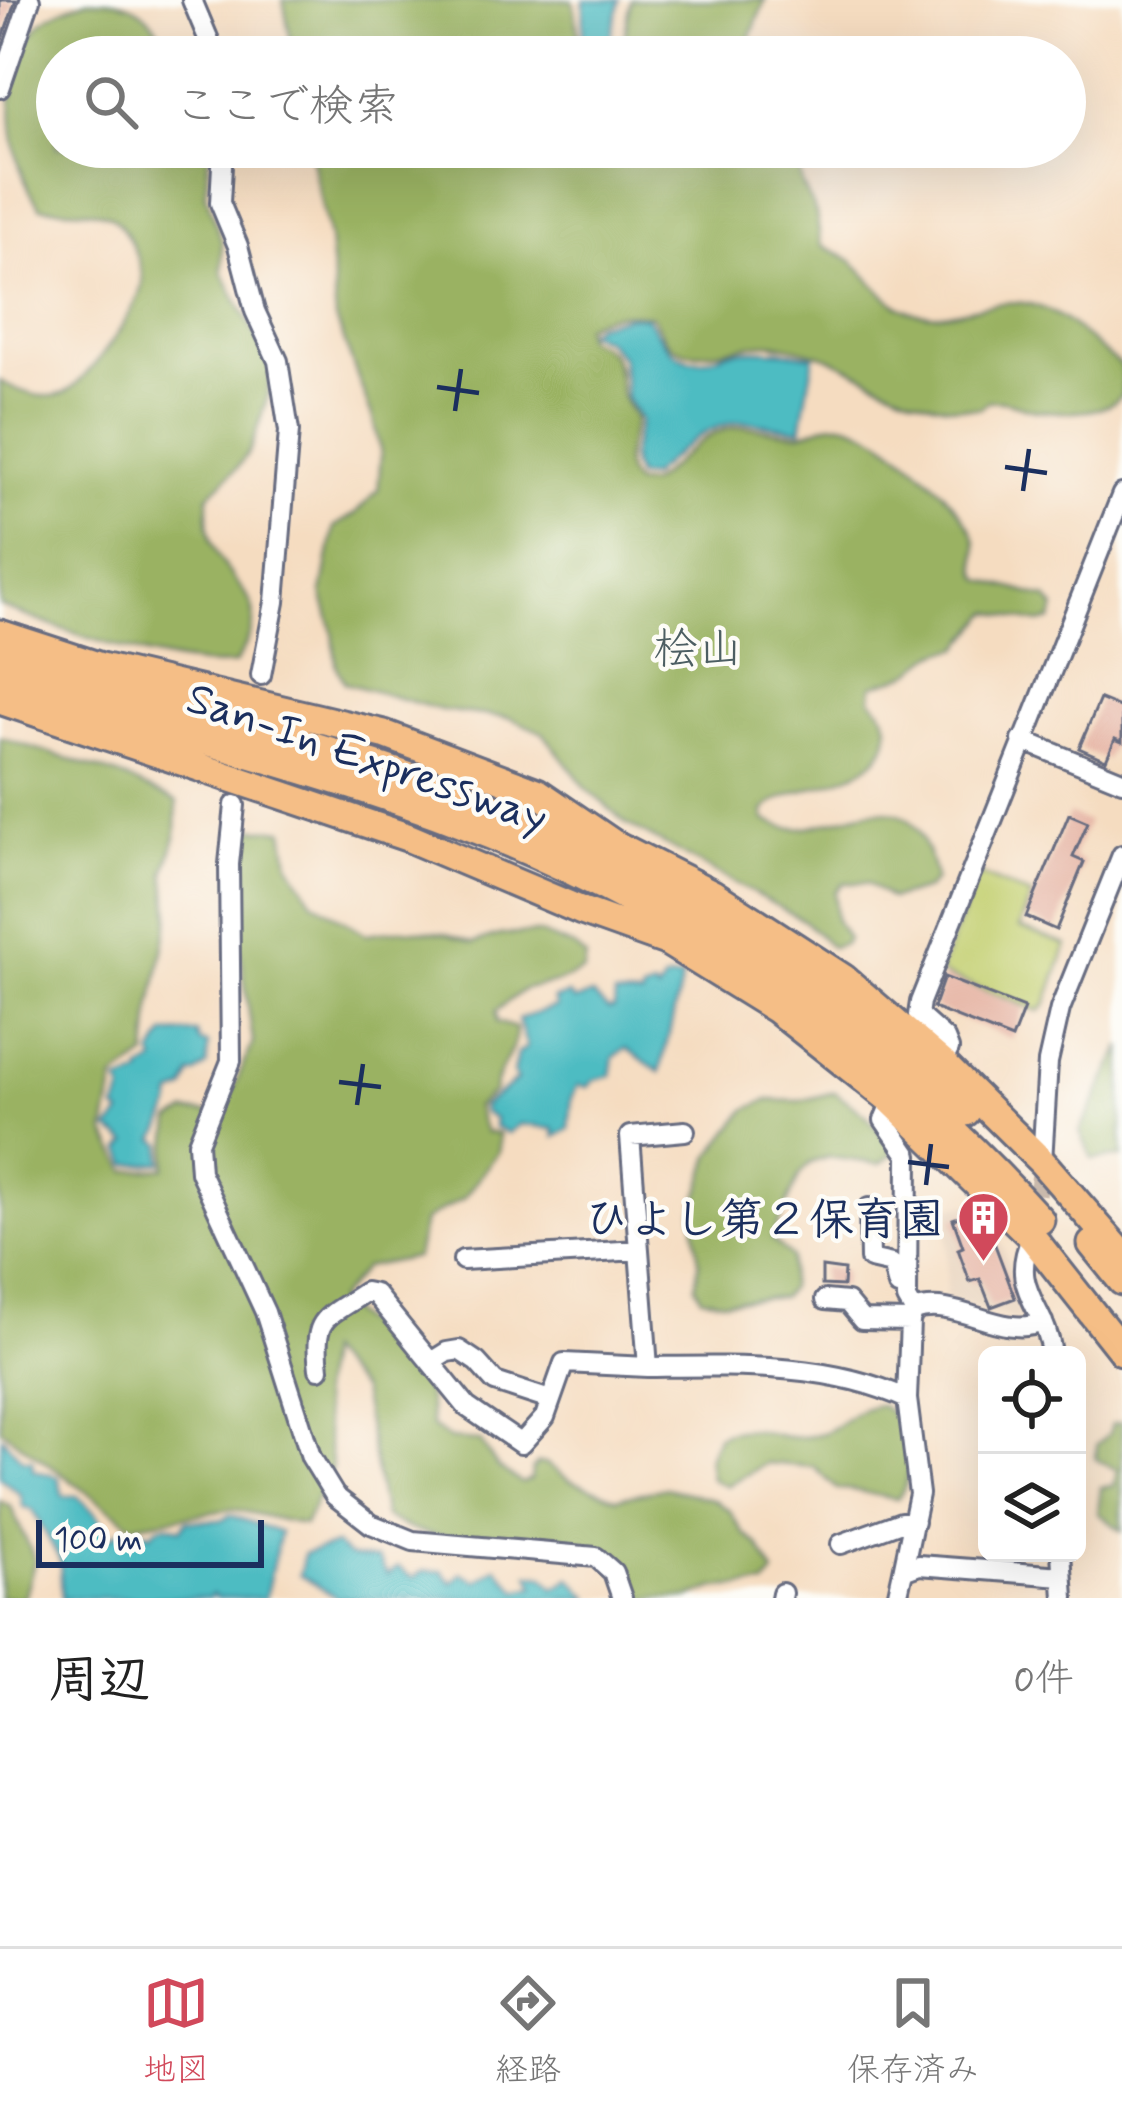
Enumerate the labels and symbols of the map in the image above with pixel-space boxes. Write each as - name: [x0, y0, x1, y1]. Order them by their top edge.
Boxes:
- park label: 桧山: [653, 621, 743, 680]
- street label: San-In Expressway: [179, 670, 555, 849]
- building icon: ひよし第２保育園: [955, 1190, 1011, 1264]
- place label: ひよし第２保育園: [584, 1192, 944, 1251]
- scale bar: [36, 1514, 264, 1567]

